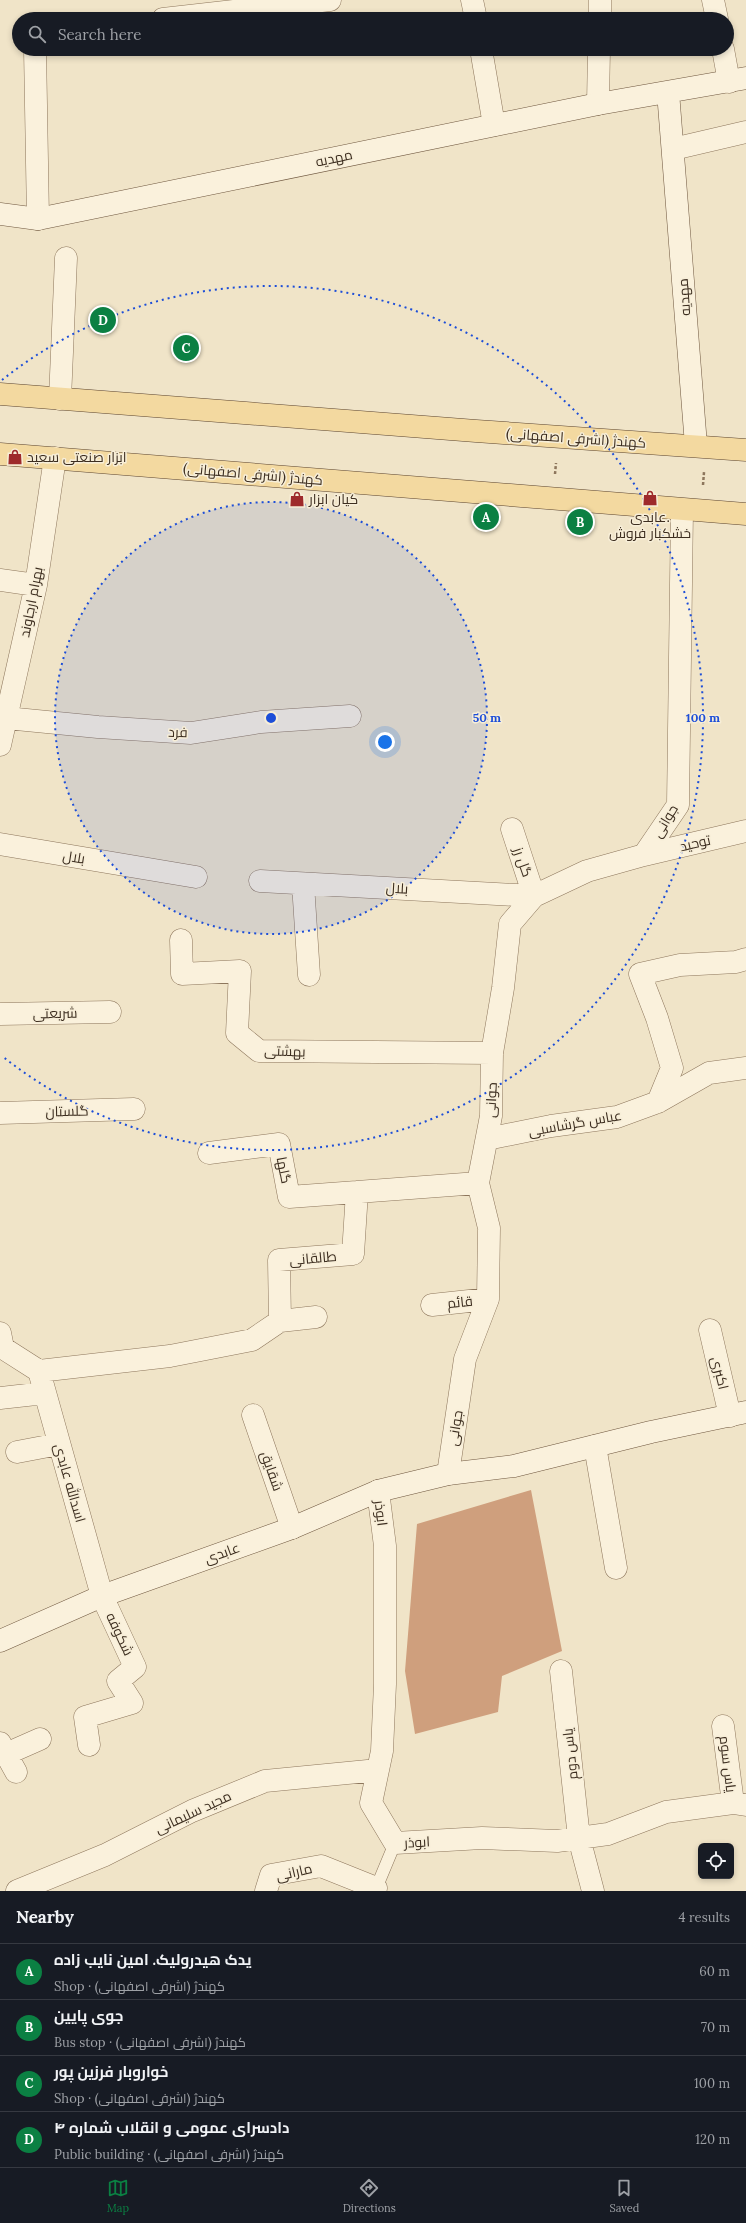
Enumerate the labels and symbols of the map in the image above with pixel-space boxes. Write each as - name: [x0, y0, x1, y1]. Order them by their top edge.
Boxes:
- street label: مهدیه: [314, 145, 354, 171]
- street label: مهدیه: [674, 278, 694, 316]
- pin: D: [90, 305, 116, 335]
- pin: C: [173, 333, 199, 363]
- street label: کهندژ (اشرفی اصفهانی): [505, 424, 647, 452]
- shop icon: ابزار صنعتی سعید: [6, 448, 24, 466]
- place label: ابزار صنعتی سعید: [27, 448, 127, 466]
- street label: کهندژ (اشرفی اصفهانی): [182, 459, 324, 489]
- shop icon: عابدی. خشکبار فروش: [641, 489, 659, 507]
- shop icon: کیان ابزار: [288, 490, 306, 508]
- place label: کیان ابزار: [308, 490, 358, 508]
- pin: A: [473, 502, 499, 532]
- pin: B: [567, 507, 593, 537]
- place label: عابدی. خشکبار فروش: [609, 508, 691, 542]
- street label: بهرام ارجاوند: [15, 565, 48, 639]
- text: 50 m: [473, 710, 501, 725]
- text: 100 m: [686, 710, 720, 725]
- centre of rings: [264, 711, 278, 725]
- street label: فرد: [168, 723, 188, 741]
- your location: [375, 732, 395, 752]
- street label: جوانی: [648, 801, 682, 841]
- street label: توحید: [678, 831, 712, 855]
- street label: گل رز: [509, 844, 536, 879]
- street label: بلال: [61, 846, 87, 868]
- street label: بلال: [385, 878, 409, 898]
- street label: شریعتی: [33, 1004, 77, 1022]
- street label: بهشتی: [264, 1041, 306, 1061]
- street label: جوانی: [481, 1082, 501, 1118]
- street label: گلستان: [45, 1102, 89, 1120]
- street label: عباس گرشاسبی: [527, 1106, 623, 1140]
- street label: گلها: [273, 1155, 295, 1185]
- street label: طالقانی: [289, 1247, 337, 1269]
- street label: قائم: [446, 1292, 474, 1313]
- street label: اکبری: [707, 1355, 733, 1391]
- street label: جوانی: [443, 1409, 467, 1447]
- street label: اسدالله عابدی: [50, 1441, 90, 1525]
- street label: شقایق: [257, 1449, 287, 1493]
- street label: ابوذر: [370, 1498, 392, 1527]
- street label: عابدی: [202, 1538, 242, 1568]
- street label: شکوفه: [102, 1610, 138, 1658]
- street label: یاس دوم: [558, 1727, 583, 1781]
- street label: یاس سوم: [715, 1735, 740, 1794]
- street label: مجید سلیمانی: [152, 1786, 234, 1838]
- street label: ابوذر: [403, 1832, 430, 1852]
- street label: مارانی: [274, 1859, 314, 1885]

